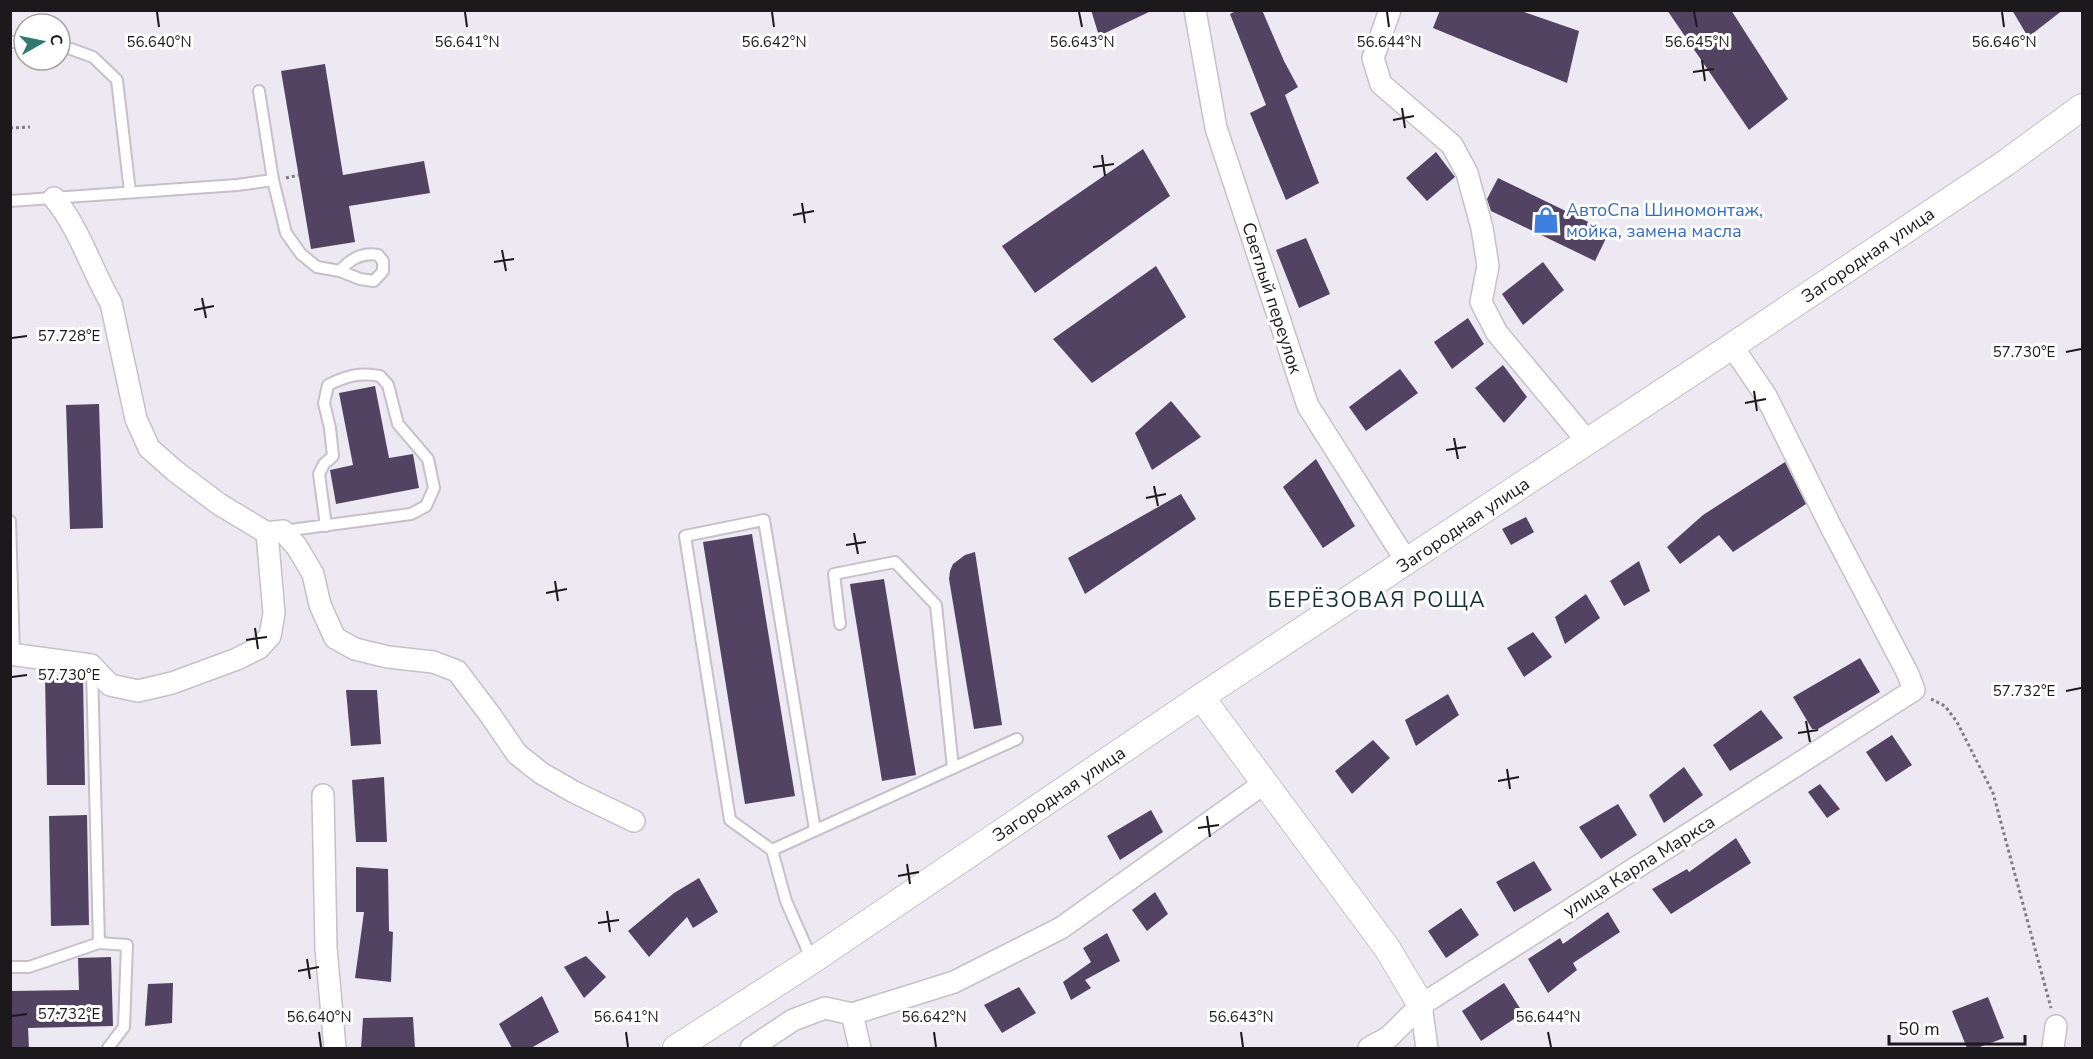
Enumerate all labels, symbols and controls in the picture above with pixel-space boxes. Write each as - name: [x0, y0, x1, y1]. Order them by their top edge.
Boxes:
- north arrow: [12, 12, 72, 72]
- text: 56.640°N: [126, 32, 192, 52]
- text: 56.641°N: [434, 32, 500, 52]
- text: 56.642°N: [741, 32, 807, 52]
- text: 56.643°N: [1049, 32, 1115, 52]
- text: 56.644°N: [1356, 32, 1422, 52]
- text: 56.645°N: [1664, 32, 1730, 52]
- text: 56.646°N: [1971, 32, 2037, 52]
- text: С: [44, 33, 68, 47]
- place label: АвтоСпа Шиномонтаж, мойка, замена масла: [1566, 198, 1763, 243]
- street label: Загородная улица: [1797, 202, 1939, 308]
- shop icon: АвтоСпа Шиномонтаж, мойка, замена масла: [1531, 205, 1561, 235]
- street label: Светлый переулок: [1236, 219, 1308, 377]
- text: 57.728°E: [38, 326, 100, 346]
- text: 57.730°E: [1993, 342, 2055, 362]
- street label: Загородная улица: [1392, 472, 1534, 578]
- district label: БЕРЁЗОВАЯ РОЩА: [1268, 586, 1486, 614]
- text: 57.730°E: [38, 665, 100, 685]
- text: 57.732°E: [1993, 681, 2055, 701]
- street label: Загородная улица: [988, 741, 1130, 847]
- street label: улица Карла Маркса: [1559, 810, 1719, 922]
- text: 57.732°E: [38, 1004, 100, 1024]
- text: 56.640°N: [286, 1007, 352, 1027]
- text: 56.641°N: [593, 1007, 659, 1027]
- text: 56.642°N: [901, 1007, 967, 1027]
- text: 56.643°N: [1208, 1007, 1274, 1027]
- text: 56.644°N: [1515, 1007, 1581, 1027]
- scale bar: [1889, 1008, 2026, 1046]
- text: 50 m: [1898, 1017, 1940, 1041]

